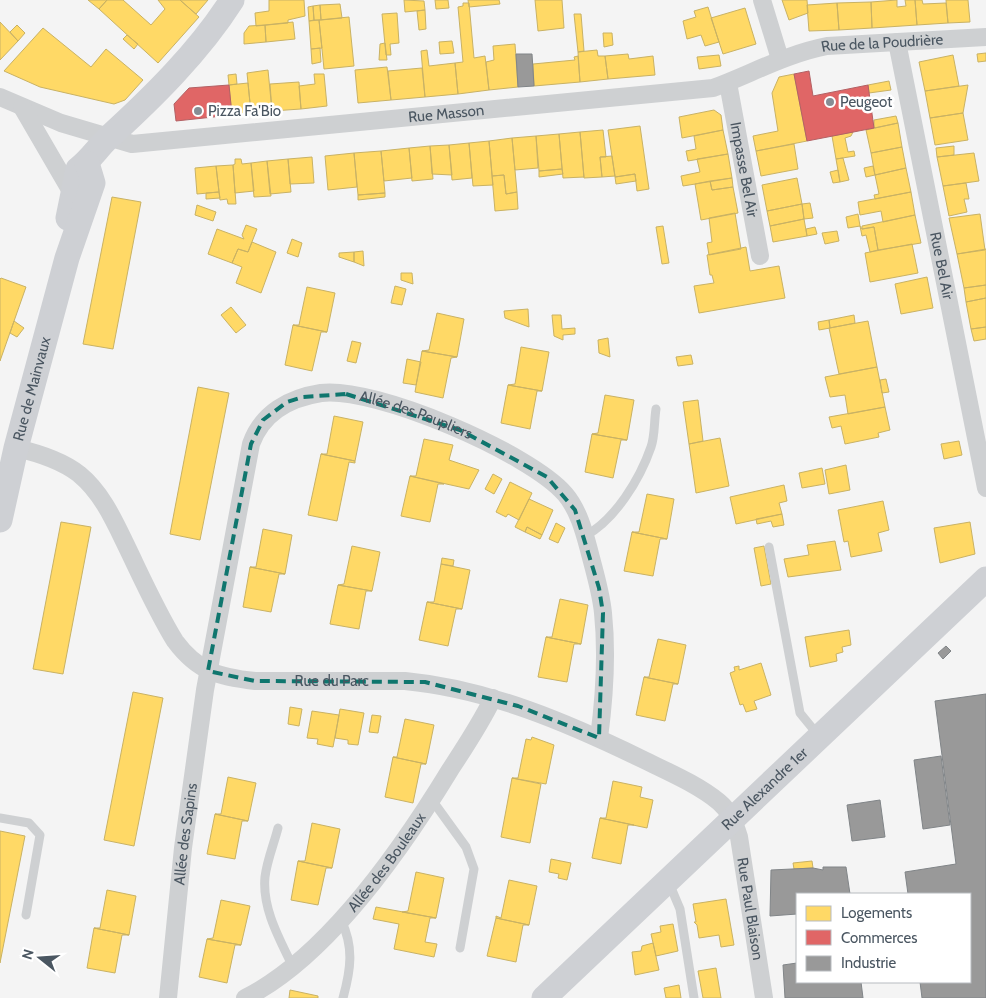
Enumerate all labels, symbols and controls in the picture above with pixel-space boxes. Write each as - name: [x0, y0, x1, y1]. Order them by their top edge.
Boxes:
- street label: Rue de la Poudrière: [820, 30, 944, 56]
- place label: Peugeot: [840, 93, 892, 111]
- marker: Peugeot: [824, 96, 836, 108]
- street label: Rue Masson: [407, 101, 485, 126]
- place label: Pizza Fa'Bio: [208, 102, 281, 120]
- marker: Pizza Fa'Bio: [192, 105, 204, 117]
- street label: Impasse Bel Air: [726, 120, 762, 219]
- street label: Rue Bel Air: [926, 230, 957, 301]
- street label: Rue de Mainvaux: [9, 335, 54, 443]
- street label: Allée des Peupliers: [358, 387, 475, 443]
- street label: Rue du Parc: [295, 672, 369, 690]
- street label: Rue Alexandre 1er: [718, 744, 812, 834]
- street label: Allée des Sapins: [170, 782, 201, 886]
- street label: Allée des Bouleaux: [344, 809, 429, 916]
- street label: Rue Paul Blaison: [733, 856, 767, 961]
- legend: [796, 893, 971, 983]
- text: Logements: [841, 904, 912, 922]
- text: Commerces: [841, 929, 917, 947]
- north arrow: [15, 933, 65, 983]
- text: N: [18, 947, 38, 962]
- text: Industrie: [841, 954, 896, 972]

